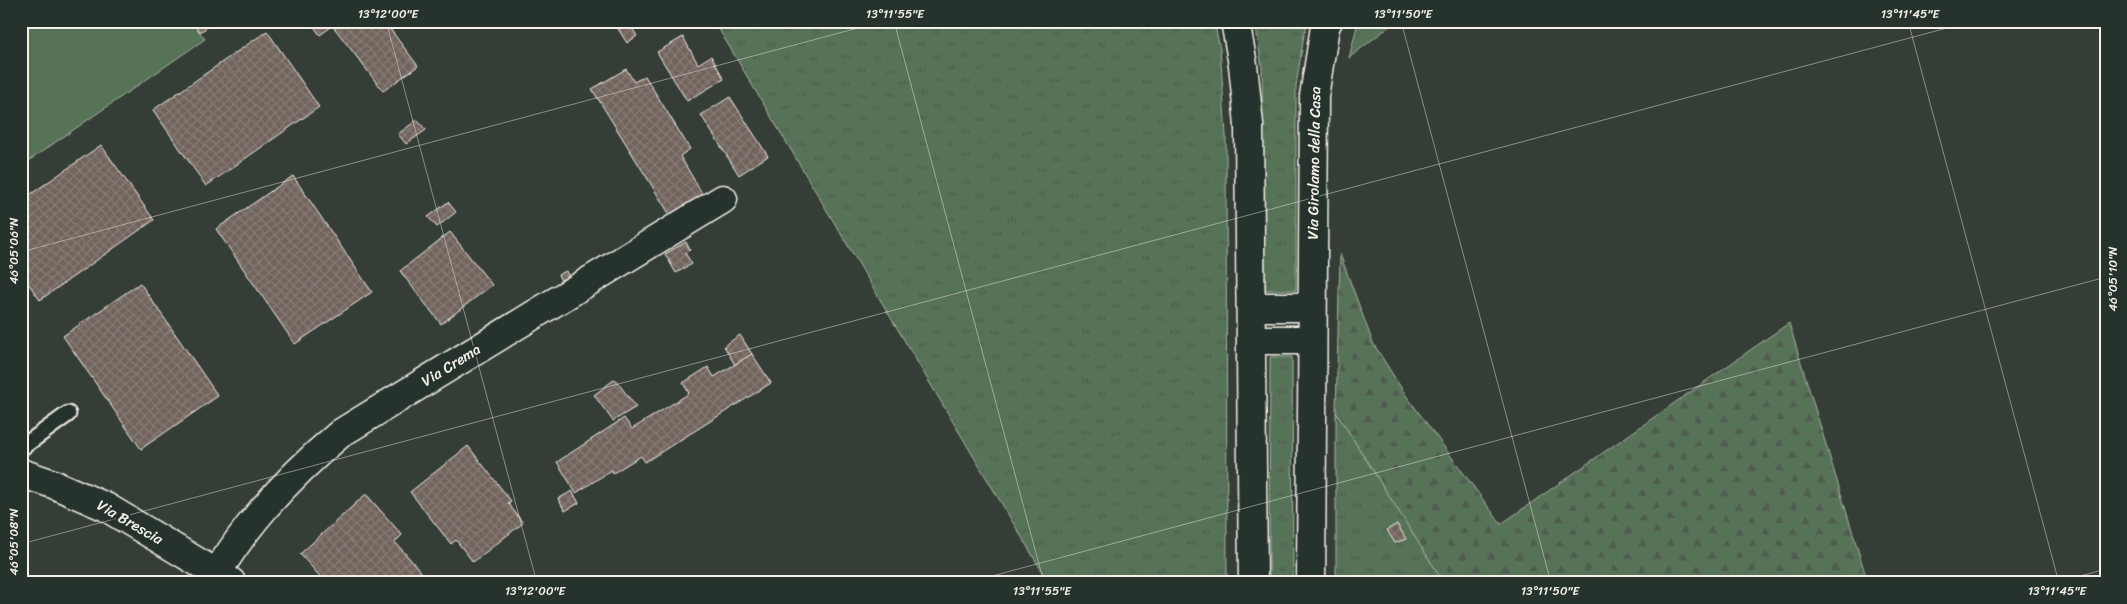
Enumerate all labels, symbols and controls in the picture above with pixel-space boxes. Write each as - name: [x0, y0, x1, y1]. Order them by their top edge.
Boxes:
- text: 13°12'00"E: [358, 3, 419, 25]
- text: 13°11'55"E: [866, 3, 925, 25]
- text: 13°11'50"E: [1374, 3, 1433, 25]
- text: 13°11'45"E: [1881, 3, 1940, 25]
- street label: Via Girolamo della Casa: [1300, 86, 1328, 240]
- text: 46°05'06"N: [3, 217, 25, 284]
- text: 46°05'10"N: [2102, 246, 2124, 311]
- street label: Via Crema: [416, 336, 486, 394]
- street label: Via Brescia: [92, 492, 169, 552]
- text: 46°05'08"N: [3, 508, 25, 575]
- text: 13°12'00"E: [505, 580, 566, 602]
- text: 13°11'55"E: [1013, 580, 1072, 602]
- text: 13°11'50"E: [1521, 580, 1580, 602]
- text: 13°11'45"E: [2028, 580, 2087, 602]

